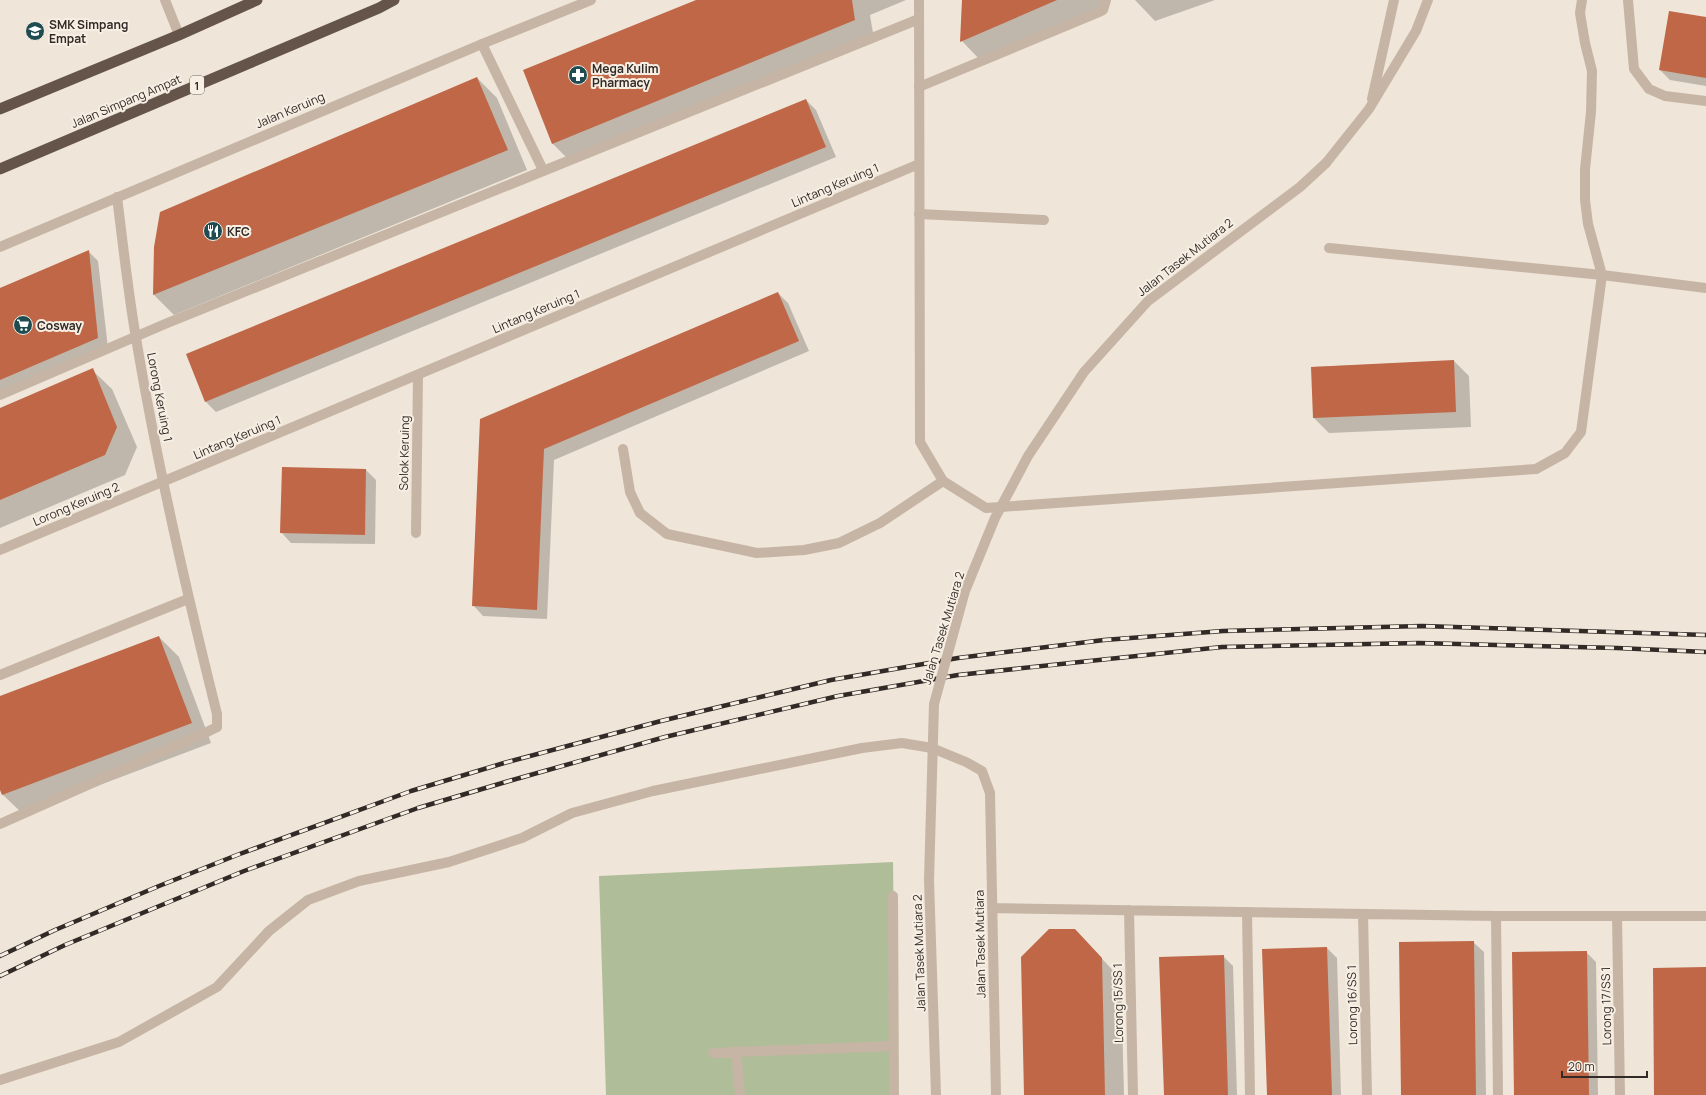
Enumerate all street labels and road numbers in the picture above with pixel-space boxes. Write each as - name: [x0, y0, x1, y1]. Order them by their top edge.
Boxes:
- street label: Jalan Simpang Ampat: [68, 70, 184, 132]
- road number: 1: [190, 76, 204, 94]
- street label: Jalan Keruing: [253, 88, 327, 132]
- street label: Lintang Keruing 1: [789, 159, 881, 211]
- street label: Jalan Tasek Mutiara 2: [1134, 214, 1237, 300]
- street label: Lintang Keruing 1: [490, 285, 582, 337]
- street label: Lorong Keruing 1: [143, 351, 177, 443]
- street label: Lintang Keruing 1: [191, 411, 283, 463]
- street label: Solok Keruing: [395, 415, 413, 491]
- street label: Lorong Keruing 2: [30, 478, 122, 530]
- street label: Jalan Tasek Mutiara 2: [918, 569, 968, 687]
- street label: Jalan Tasek Mutiara: [971, 890, 989, 998]
- street label: Jalan Tasek Mutiara 2: [908, 894, 930, 1012]
- street label: Lorong 15/SS 1: [1109, 963, 1127, 1043]
- street label: Lorong 16/SS 1: [1343, 965, 1361, 1045]
- street label: Lorong 17/SS 1: [1597, 967, 1615, 1045]

